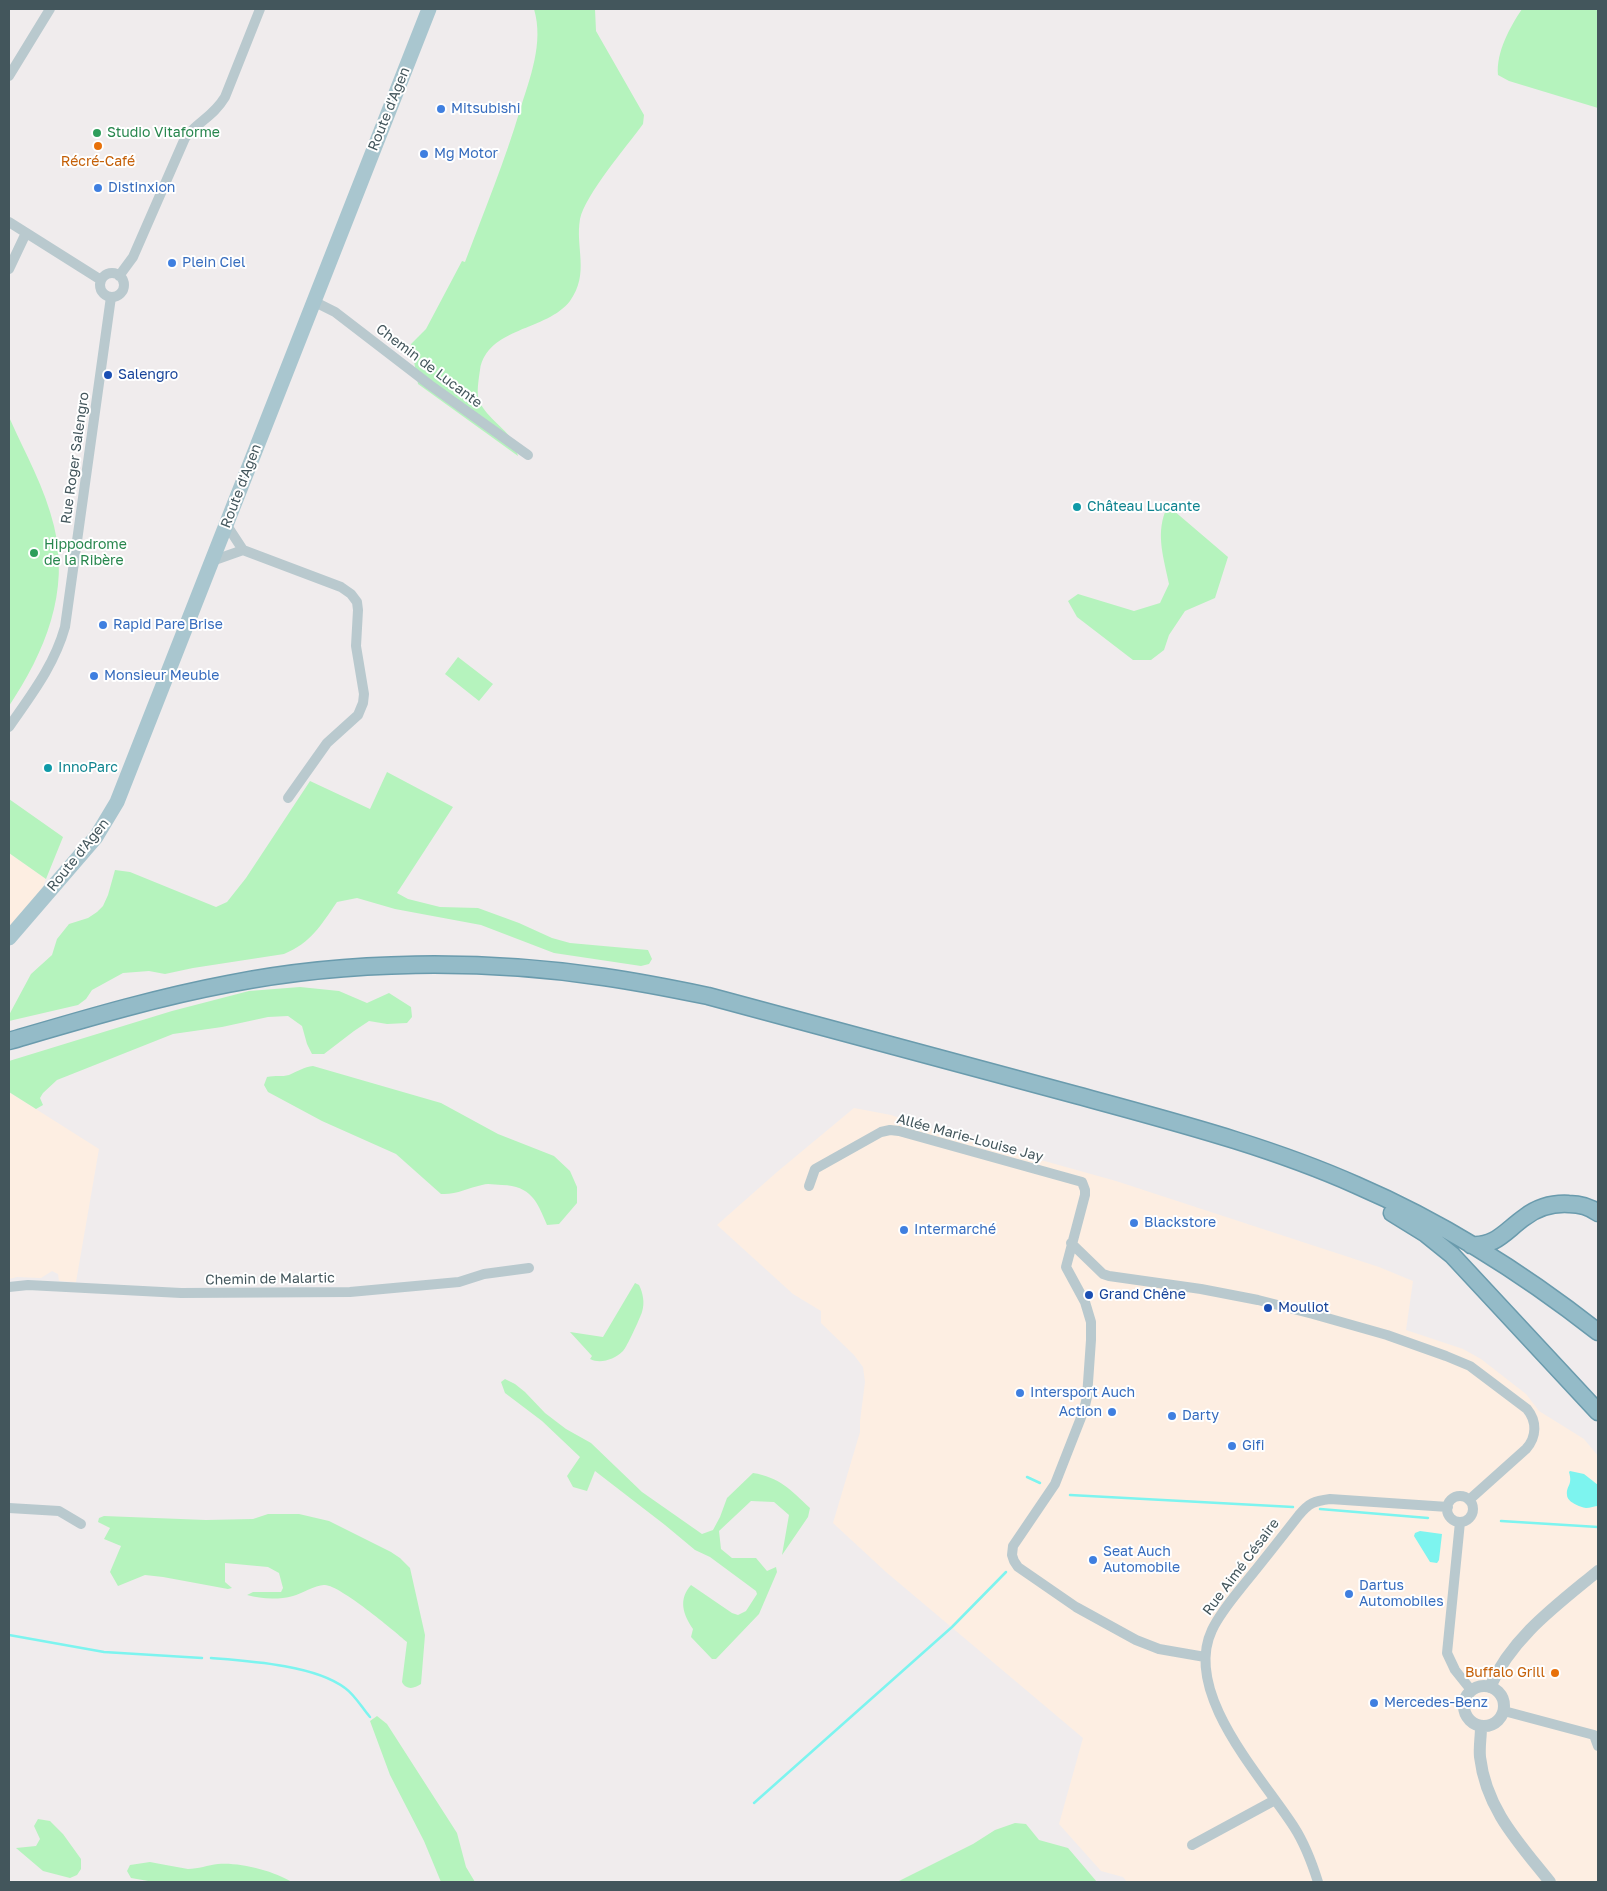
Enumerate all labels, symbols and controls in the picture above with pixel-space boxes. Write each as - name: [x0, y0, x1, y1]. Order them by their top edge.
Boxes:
- street label: Route d'Agen: [365, 65, 413, 153]
- place label: Mitsubishi: [451, 101, 520, 117]
- marker: Mitsubishi: [435, 103, 447, 115]
- place label: Studio Vitaforme: [107, 125, 220, 141]
- marker: Studio Vitaforme: [91, 127, 103, 139]
- marker: Récré-Café: [92, 140, 104, 152]
- place label: Mg Motor: [434, 146, 498, 162]
- marker: Mg Motor: [418, 148, 430, 160]
- place label: Récré-Café: [61, 154, 135, 170]
- place label: Distinxion: [108, 180, 175, 196]
- marker: Distinxion: [92, 182, 104, 194]
- place label: Plein Ciel: [182, 255, 245, 271]
- marker: Plein Ciel: [166, 257, 178, 269]
- street label: Chemin de Lucante: [373, 321, 485, 411]
- place label: Salengro: [118, 367, 178, 383]
- marker: Salengro: [102, 369, 114, 381]
- street label: Rue Roger Salengro: [57, 391, 93, 525]
- street label: Route d'Agen: [217, 442, 265, 530]
- place label: Château Lucante: [1087, 499, 1200, 515]
- marker: Château Lucante: [1071, 501, 1083, 513]
- place label: Hippodrome de la Ribère: [44, 537, 127, 570]
- marker: Hippodrome de la Ribère: [28, 547, 40, 559]
- place label: Rapid Pare Brise: [113, 617, 223, 633]
- marker: Rapid Pare Brise: [97, 619, 109, 631]
- place label: Monsieur Meuble: [104, 668, 219, 684]
- marker: Monsieur Meuble: [88, 670, 100, 682]
- place label: InnoParc: [58, 760, 118, 776]
- marker: InnoParc: [42, 762, 54, 774]
- street label: Route d'Agen: [44, 815, 112, 895]
- street label: Allée Marie-Louise Jay: [895, 1110, 1045, 1166]
- place label: Blackstore: [1144, 1215, 1216, 1231]
- marker: Blackstore: [1128, 1217, 1140, 1229]
- place label: Intermarché: [914, 1222, 996, 1238]
- marker: Intermarché: [898, 1224, 910, 1236]
- street label: Chemin de Malartic: [205, 1269, 335, 1289]
- place label: Grand Chêne: [1099, 1287, 1186, 1303]
- marker: Grand Chêne: [1083, 1289, 1095, 1301]
- place label: Mouliot: [1278, 1300, 1329, 1316]
- marker: Mouliot: [1262, 1302, 1274, 1314]
- place label: Intersport Auch: [1030, 1385, 1135, 1401]
- marker: Intersport Auch: [1014, 1387, 1026, 1399]
- place label: Action: [1059, 1404, 1102, 1420]
- marker: Action: [1106, 1406, 1118, 1418]
- place label: Darty: [1182, 1408, 1219, 1424]
- marker: Darty: [1166, 1410, 1178, 1422]
- place label: Gifi: [1242, 1438, 1264, 1454]
- marker: Gifi: [1226, 1440, 1238, 1452]
- street label: Rue Aimé Césaire: [1199, 1515, 1283, 1619]
- place label: Seat Auch Automobile: [1103, 1544, 1180, 1576]
- marker: Seat Auch Automobile: [1087, 1554, 1099, 1566]
- place label: Dartus Automobiles: [1359, 1578, 1444, 1610]
- marker: Dartus Automobiles: [1343, 1588, 1355, 1600]
- place label: Buffalo Grill: [1465, 1665, 1545, 1681]
- marker: Buffalo Grill: [1549, 1667, 1561, 1679]
- place label: Mercedes-Benz: [1384, 1695, 1488, 1711]
- marker: Mercedes-Benz: [1368, 1697, 1380, 1709]

